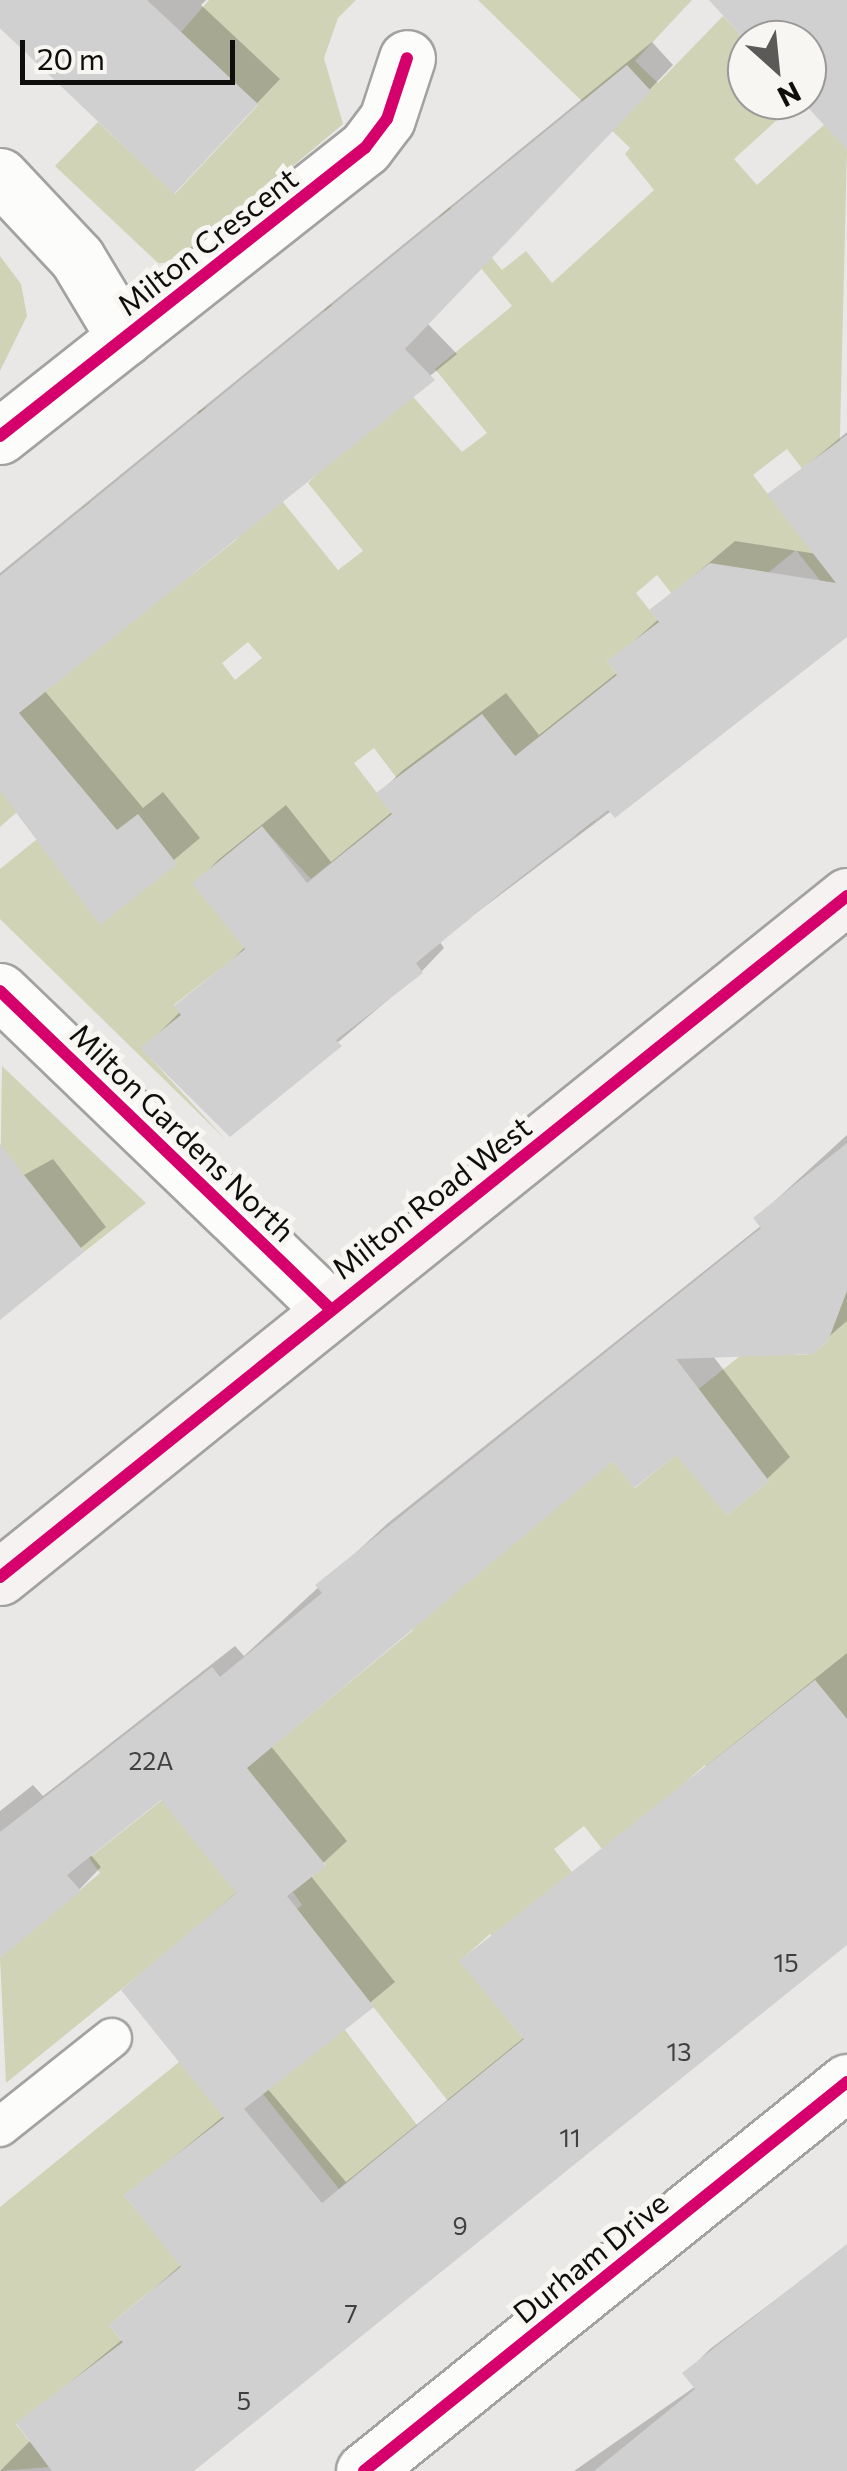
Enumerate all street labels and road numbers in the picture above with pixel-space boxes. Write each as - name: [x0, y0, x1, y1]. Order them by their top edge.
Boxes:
- street label: Milton Crescent: [110, 160, 304, 322]
- street label: Milton Gardens North: [63, 1016, 303, 1248]
- street label: Milton Road West: [324, 1108, 538, 1286]
- street label: Durham Drive: [506, 2184, 674, 2330]

